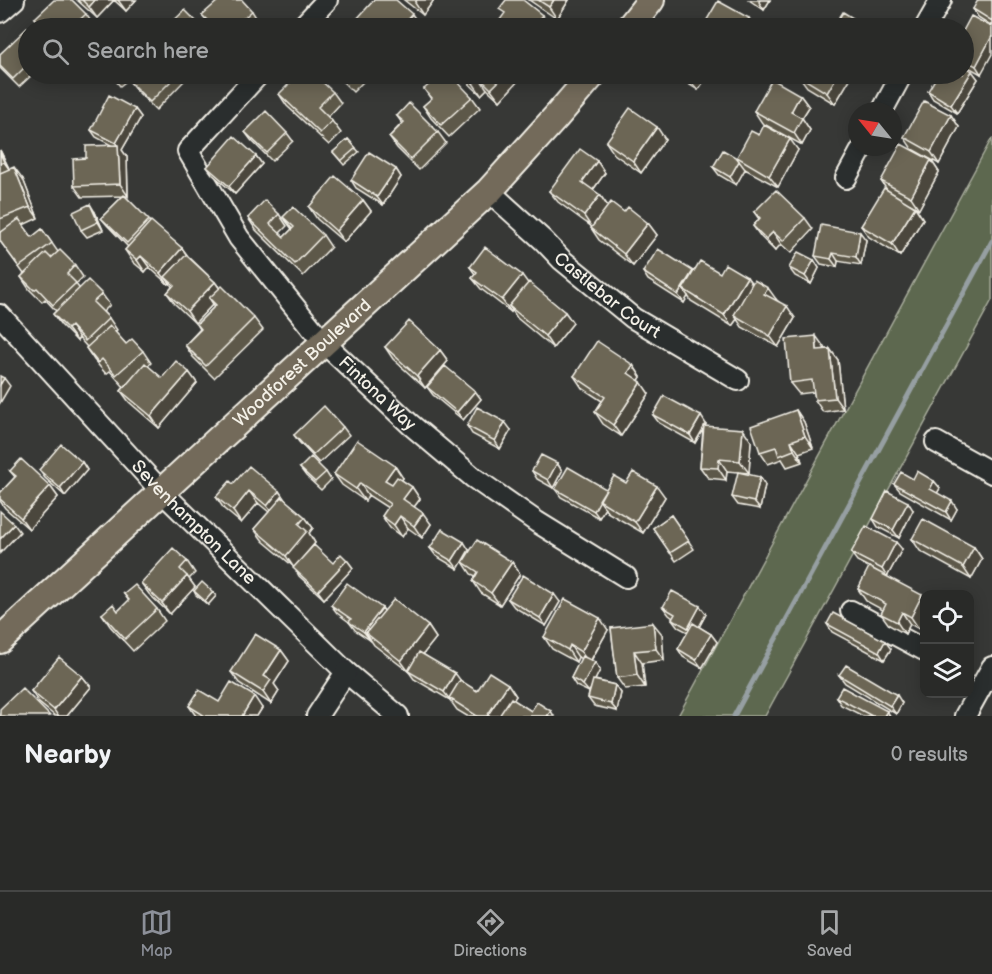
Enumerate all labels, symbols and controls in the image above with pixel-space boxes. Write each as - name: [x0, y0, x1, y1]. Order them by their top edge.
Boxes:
- search box: [18, 18, 974, 84]
- icon: search: [39, 35, 72, 68]
- text: Search here: [87, 38, 209, 65]
- north arrow: [848, 102, 902, 156]
- street label: Castlebar Court: [549, 248, 665, 343]
- street label: Woodforest Boulevard: [229, 295, 376, 432]
- street label: Fintona Way: [334, 352, 421, 436]
- street label: Sevenhampton Lane: [127, 456, 260, 589]
- map controls: [920, 590, 974, 698]
- button: locate: [920, 590, 974, 644]
- button: layers: [920, 644, 974, 698]
- text: Nearby: [24, 740, 111, 771]
- text: 0 results: [891, 743, 968, 767]
- tab: Map: [140, 906, 173, 961]
- tab: Directions: [453, 906, 527, 961]
- tab: Saved: [807, 906, 852, 961]

